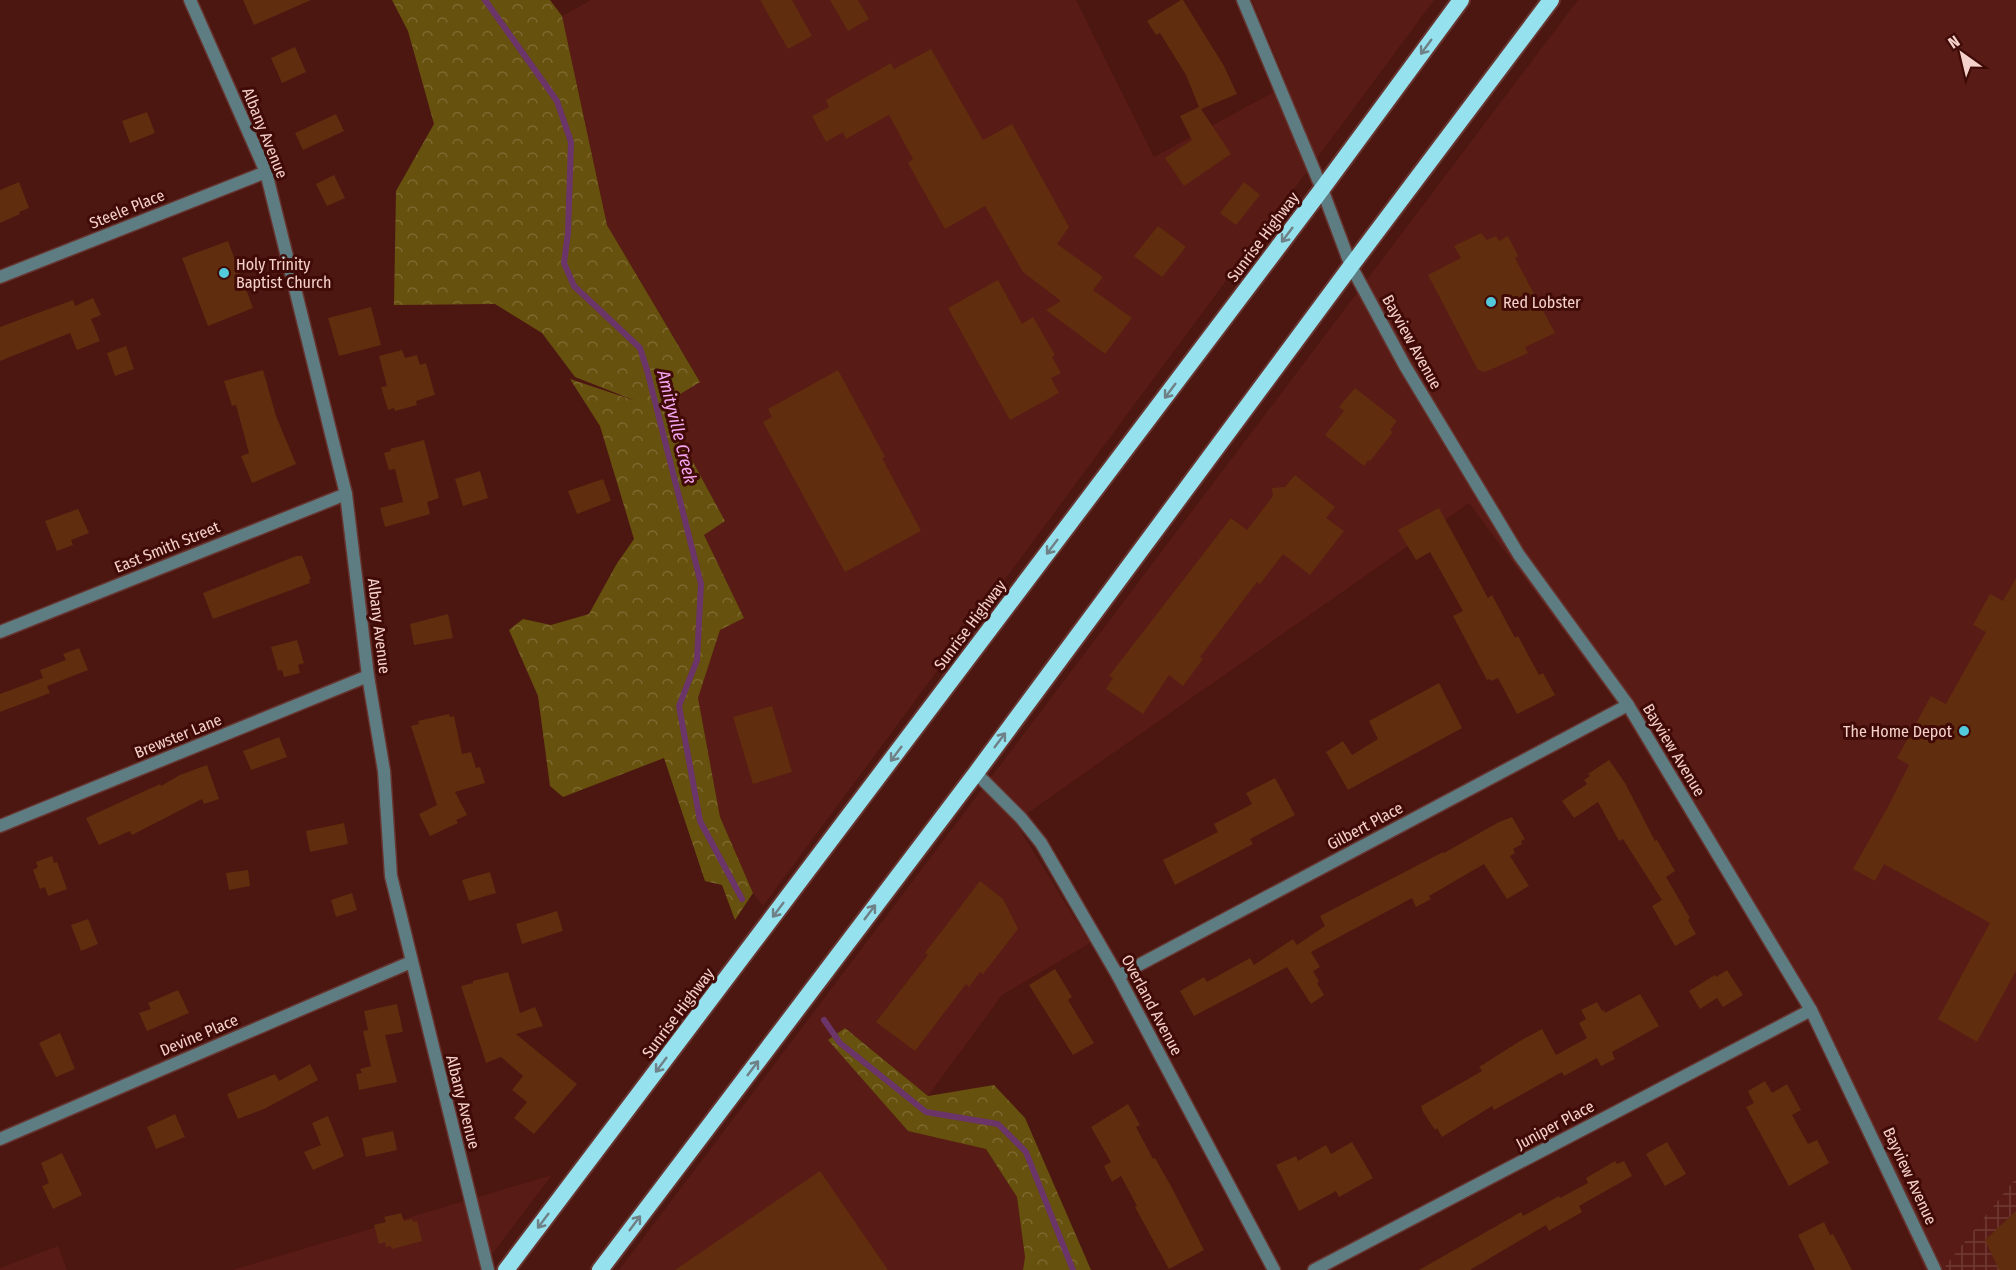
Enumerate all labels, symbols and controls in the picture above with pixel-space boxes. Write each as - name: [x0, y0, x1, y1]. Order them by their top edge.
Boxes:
- north arrow: [1932, 24, 1992, 84]
- text: N: [1945, 31, 1963, 53]
- one-way arrow: [1420, 39, 1432, 55]
- street label: Albany Avenue: [238, 85, 292, 181]
- street label: Steele Place: [87, 185, 167, 233]
- street label: Sunrise Highway: [1223, 188, 1303, 286]
- one-way arrow: [1281, 227, 1294, 243]
- place label: Holy Trinity Baptist Church: [236, 255, 331, 292]
- marker: Holy Trinity Baptist Church: [217, 266, 231, 280]
- street label: Bayview Avenue: [1378, 292, 1446, 393]
- place label: Red Lobster: [1503, 293, 1581, 312]
- marker: Red Lobster: [1484, 295, 1498, 309]
- water label: Amityville Creek: [652, 367, 702, 486]
- one-way arrow: [1163, 383, 1176, 399]
- street label: East Smith Street: [112, 517, 223, 577]
- one-way arrow: [1046, 538, 1059, 554]
- street label: Sunrise Highway: [930, 576, 1010, 674]
- street label: Albany Avenue: [364, 577, 394, 675]
- street label: Bayview Avenue: [1639, 700, 1709, 800]
- street label: Brewster Lane: [132, 710, 225, 762]
- place label: The Home Depot: [1843, 722, 1953, 741]
- marker: The Home Depot: [1957, 724, 1971, 738]
- one-way arrow: [994, 732, 1007, 748]
- one-way arrow: [889, 746, 902, 762]
- street label: Gilbert Place: [1324, 798, 1406, 854]
- one-way arrow: [772, 901, 785, 917]
- one-way arrow: [864, 905, 877, 921]
- street label: Overland Avenue: [1117, 951, 1187, 1059]
- street label: Sunrise Highway: [638, 964, 718, 1062]
- street label: Devine Place: [157, 1010, 241, 1060]
- street label: Albany Avenue: [442, 1053, 484, 1151]
- one-way arrow: [654, 1057, 667, 1073]
- one-way arrow: [746, 1060, 759, 1076]
- street label: Juniper Place: [1513, 1096, 1597, 1153]
- street label: Bayview Avenue: [1879, 1124, 1941, 1228]
- one-way arrow: [537, 1213, 550, 1229]
- one-way arrow: [629, 1216, 641, 1232]

